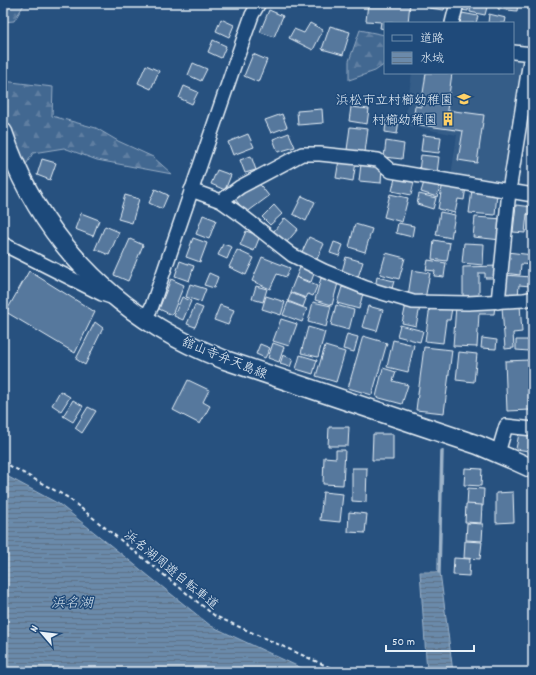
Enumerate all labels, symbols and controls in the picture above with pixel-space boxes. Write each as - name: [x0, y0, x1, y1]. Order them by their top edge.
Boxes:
- legend: [384, 22, 514, 74]
- text: 道路: [420, 31, 444, 48]
- text: 水域: [420, 51, 444, 68]
- school or university icon: 浜松市立村櫛幼稚園: [456, 91, 472, 107]
- place label: 浜松市立村櫛幼稚園: [336, 92, 453, 111]
- building icon: 村櫛幼稚園: [440, 111, 456, 127]
- place label: 村櫛幼稚園: [372, 112, 437, 131]
- street label: 舘山寺弁天島線: [178, 333, 271, 386]
- street label: 浜名湖周遊自転車道: [119, 527, 222, 615]
- water label: 浜名湖: [51, 594, 94, 614]
- north arrow: [22, 613, 62, 653]
- text: N: [27, 623, 44, 635]
- scale bar: [386, 627, 474, 653]
- text: 50 m: [392, 634, 415, 651]

